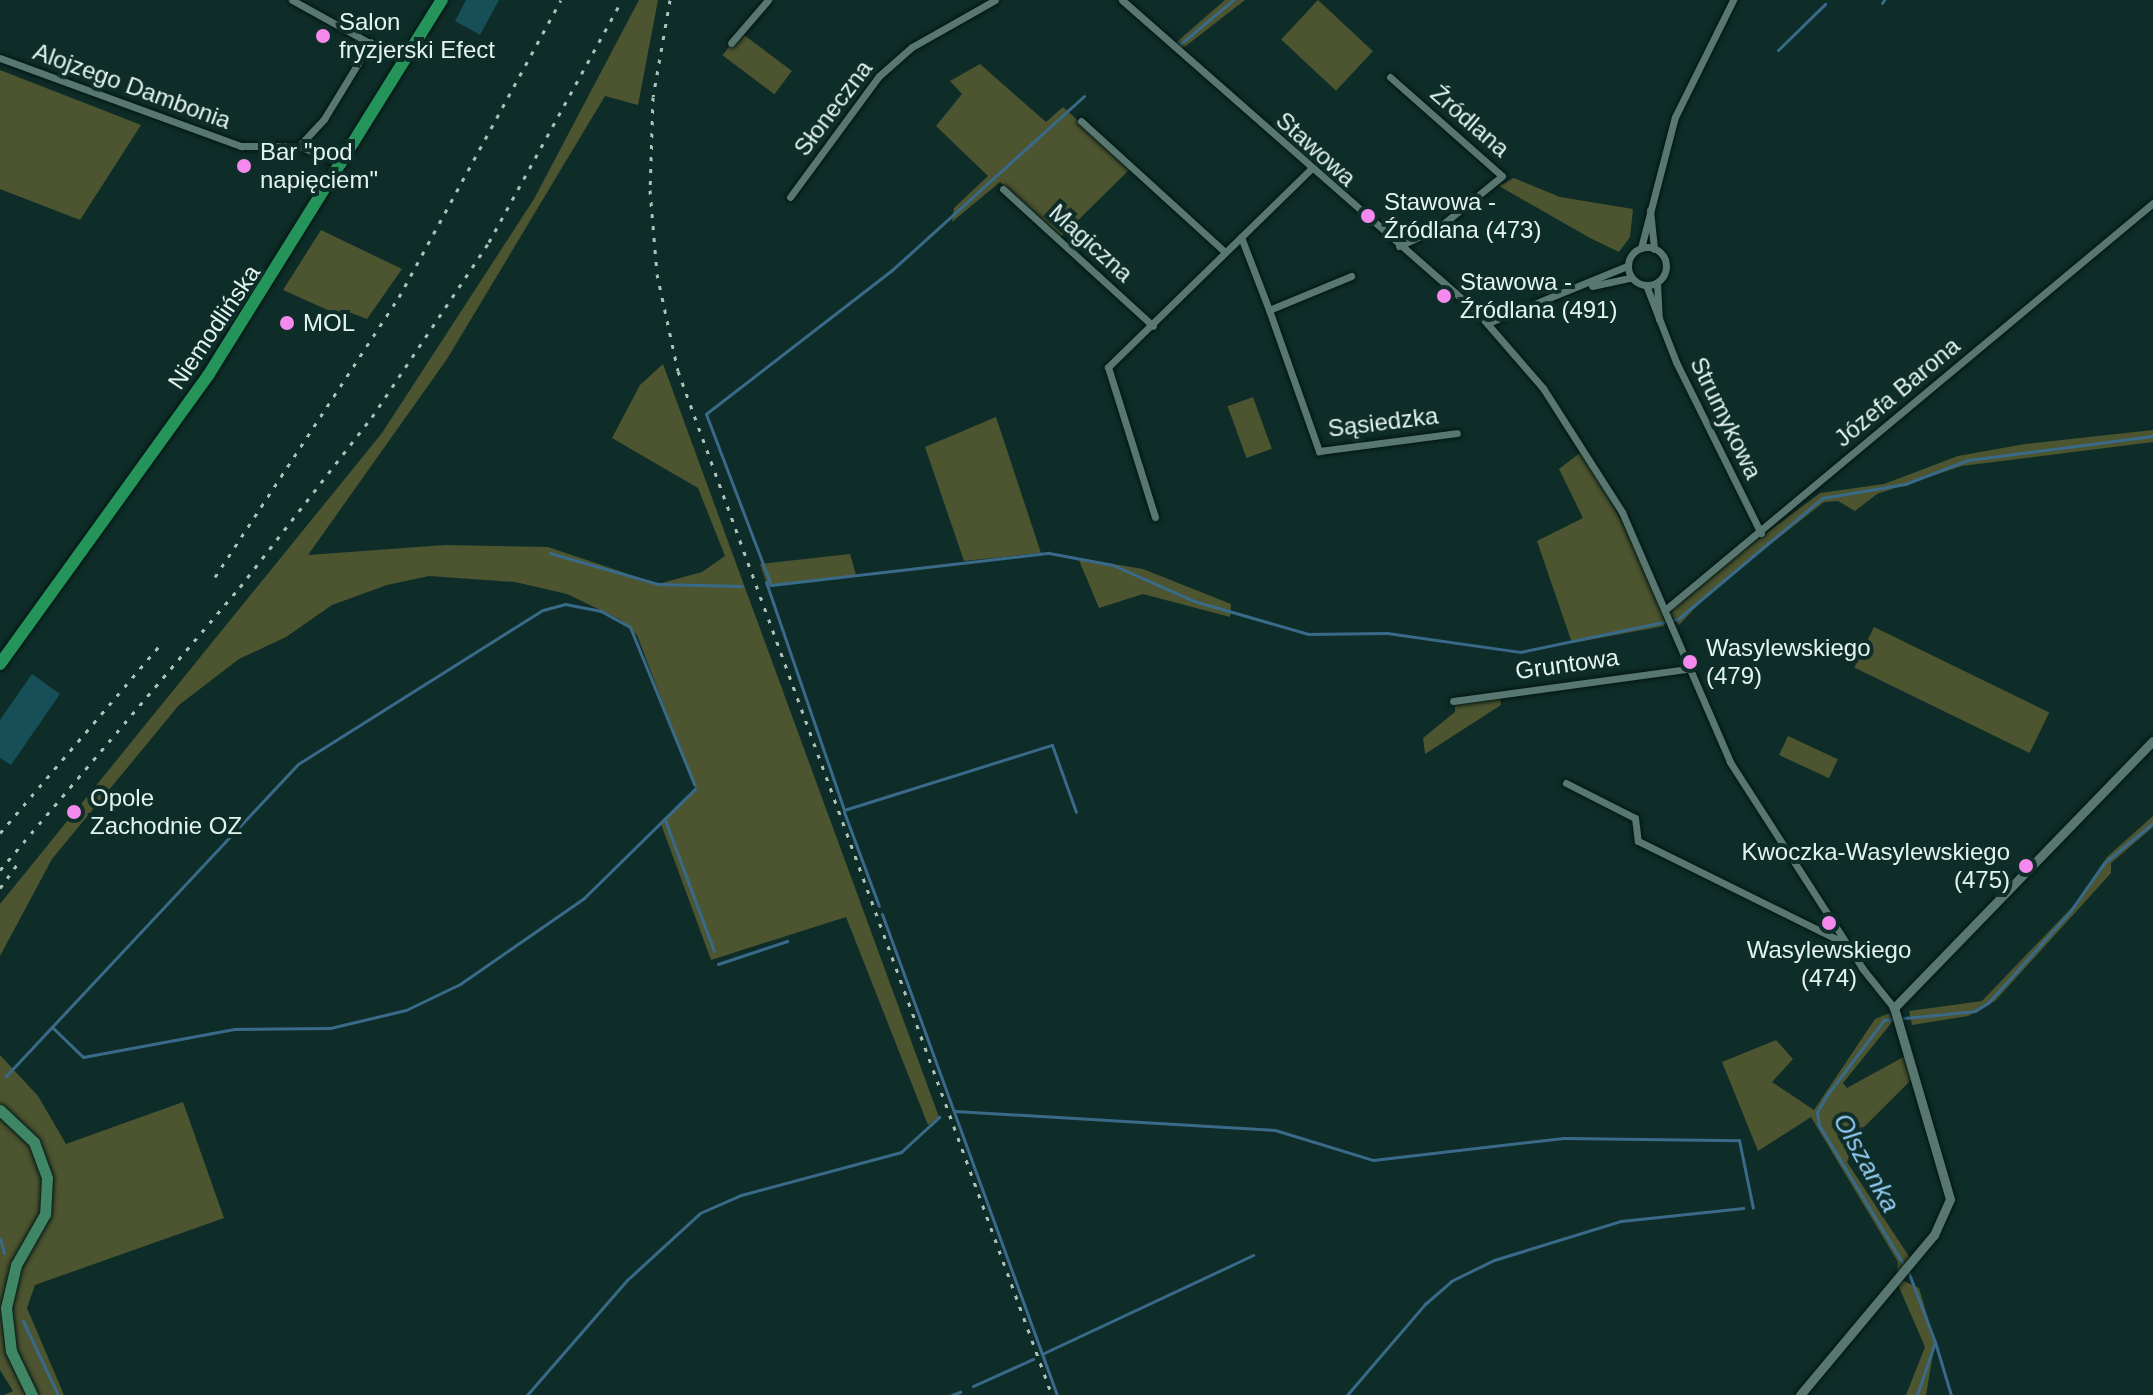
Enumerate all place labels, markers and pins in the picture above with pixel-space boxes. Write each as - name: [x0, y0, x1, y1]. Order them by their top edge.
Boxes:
- place label: Salon fryzjerski Efect: [339, 8, 495, 64]
- marker: Salon fryzjerski Efect: [314, 27, 332, 45]
- place label: Bar "pod napięciem": [260, 138, 378, 194]
- marker: Bar "pod napięciem": [235, 157, 253, 175]
- place label: Stawowa - Źródlana (473): [1384, 188, 1541, 244]
- marker: Stawowa - Źródlana (473): [1359, 207, 1377, 225]
- place label: Stawowa - Źródlana (491): [1460, 268, 1617, 324]
- marker: Stawowa - Źródlana (491): [1435, 287, 1453, 305]
- place label: MOL: [303, 309, 355, 337]
- marker: MOL: [278, 314, 296, 332]
- place label: Wasylewskiego (479): [1706, 634, 1870, 690]
- marker: Wasylewskiego (479): [1681, 653, 1699, 671]
- place label: Opole Zachodnie OZ: [90, 784, 242, 840]
- marker: Opole Zachodnie OZ: [65, 803, 83, 821]
- place label: Kwoczka-Wasylewskiego (475): [1741, 838, 2010, 894]
- marker: Kwoczka-Wasylewskiego (475): [2017, 857, 2035, 875]
- marker: Wasylewskiego (474): [1820, 914, 1838, 932]
- place label: Wasylewskiego (474): [1747, 936, 1911, 992]

